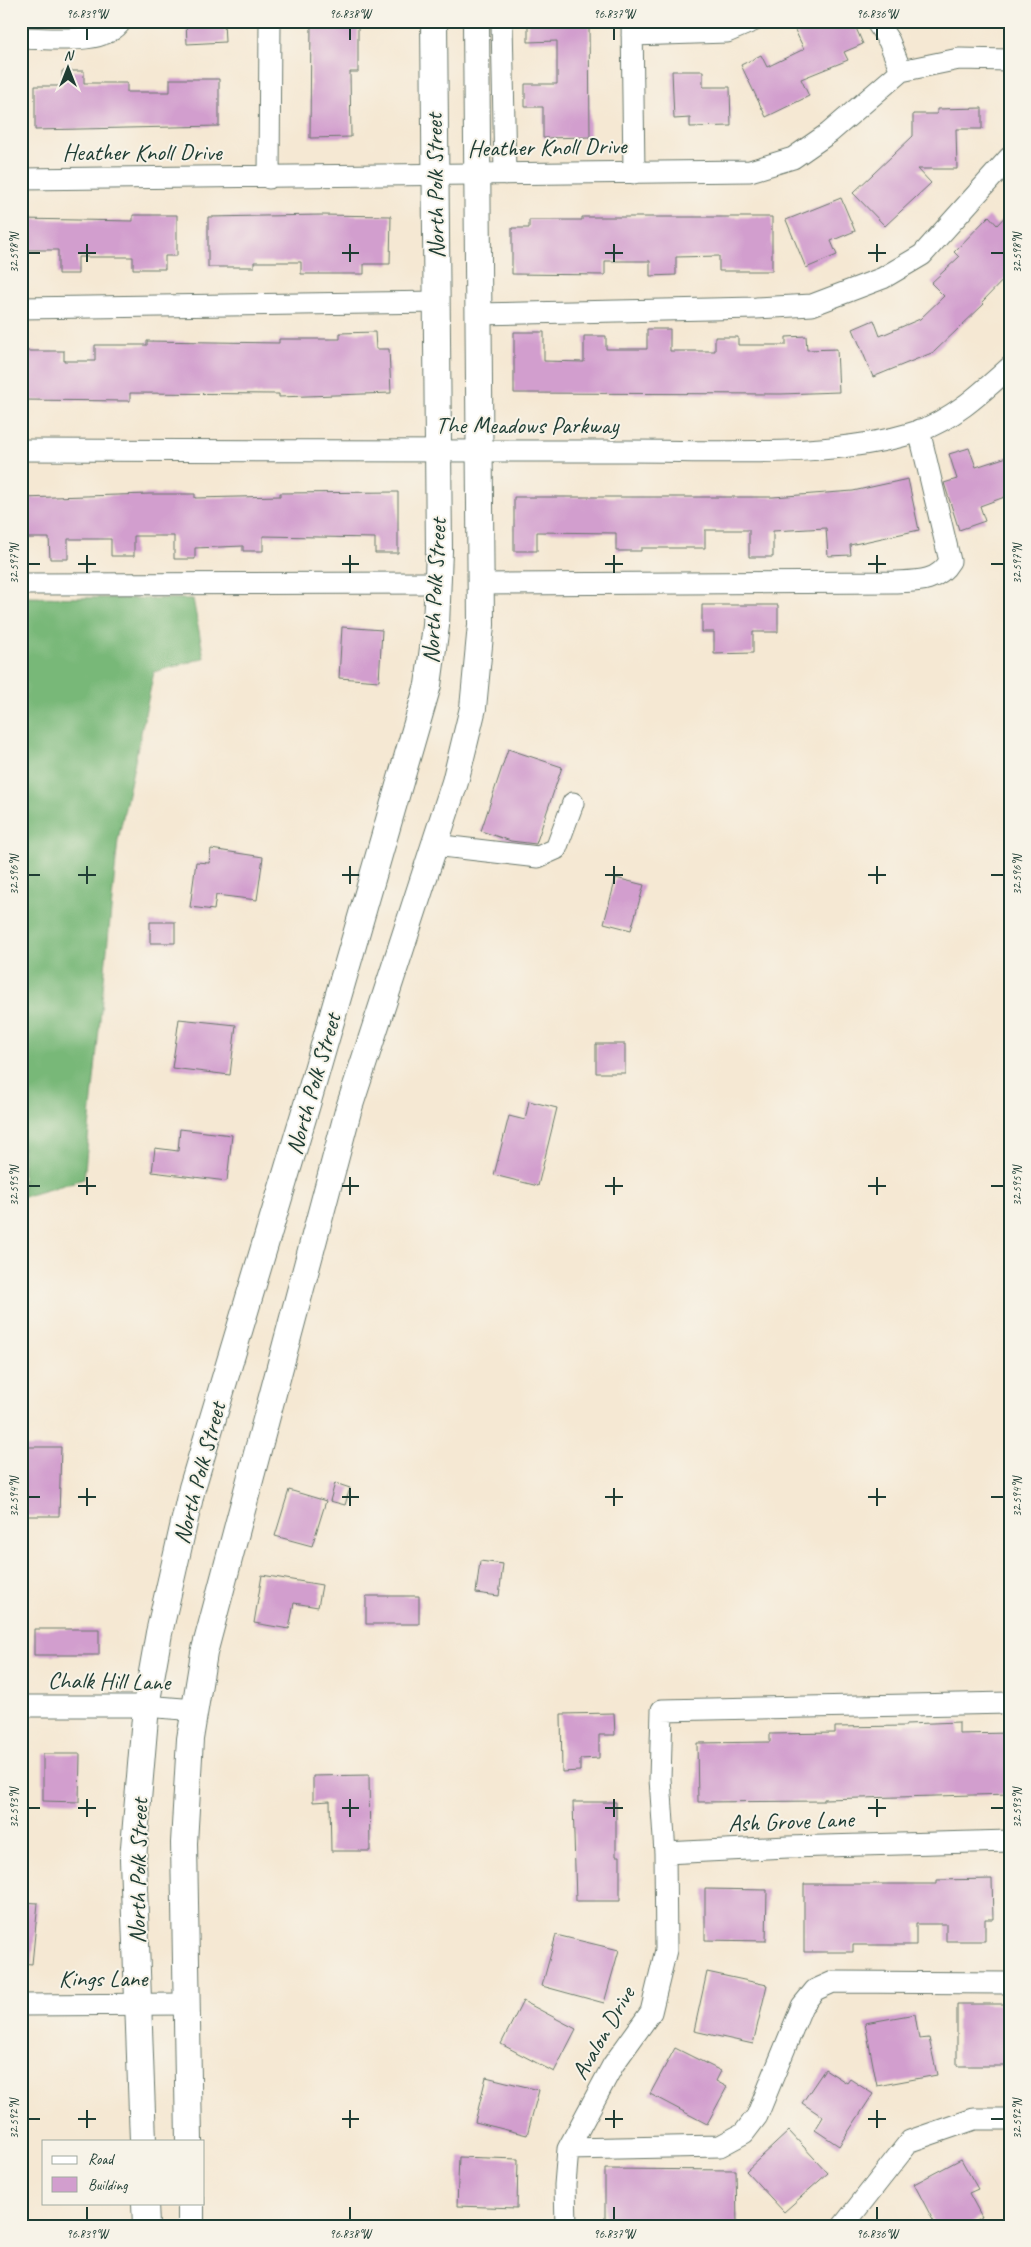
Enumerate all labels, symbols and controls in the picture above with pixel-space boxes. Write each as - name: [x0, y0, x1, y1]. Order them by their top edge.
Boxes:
- text: 96.839°W: [66, 6, 110, 22]
- text: 96.838°W: [329, 6, 373, 22]
- text: 96.837°W: [593, 6, 637, 22]
- text: 96.836°W: [856, 6, 900, 22]
- north arrow: [42, 42, 92, 92]
- text: N: [64, 47, 75, 64]
- street label: North Polk Street: [419, 111, 451, 259]
- street label: Heather Knoll Drive: [467, 131, 629, 163]
- street label: Heather Knoll Drive: [63, 137, 224, 167]
- text: 32.598°N: [6, 231, 22, 273]
- text: 32.598°N: [1009, 231, 1025, 273]
- street label: The Meadows Parkway: [436, 410, 620, 440]
- street label: North Polk Street: [415, 516, 453, 664]
- text: 32.597°N: [6, 542, 22, 584]
- text: 32.597°N: [1009, 542, 1025, 584]
- text: 32.596°N: [6, 853, 22, 895]
- text: 32.596°N: [1009, 853, 1025, 895]
- street label: North Polk Street: [279, 1008, 348, 1158]
- text: 32.595°N: [6, 1164, 22, 1206]
- text: 32.595°N: [1009, 1164, 1025, 1206]
- street label: North Polk Street: [166, 1397, 233, 1547]
- text: 32.594°N: [6, 1475, 22, 1517]
- text: 32.594°N: [1009, 1475, 1025, 1517]
- street label: Chalk Hill Lane: [48, 1665, 173, 1697]
- text: 32.593°N: [6, 1786, 22, 1828]
- text: 32.593°N: [1009, 1786, 1025, 1828]
- street label: North Polk Street: [122, 1796, 154, 1944]
- street label: Ash Grove Lane: [728, 1804, 857, 1838]
- street label: Kings Lane: [59, 1963, 149, 1993]
- street label: Avalon Drive: [564, 1979, 643, 2085]
- text: 32.592°N: [6, 2097, 22, 2139]
- text: 32.592°N: [1009, 2097, 1025, 2139]
- legend: [42, 2140, 205, 2204]
- text: Road: [88, 2150, 115, 2169]
- text: Building: [88, 2176, 128, 2195]
- text: 96.839°W: [66, 2226, 110, 2242]
- text: 96.838°W: [329, 2226, 373, 2242]
- text: 96.837°W: [593, 2226, 637, 2242]
- text: 96.836°W: [856, 2226, 900, 2242]

